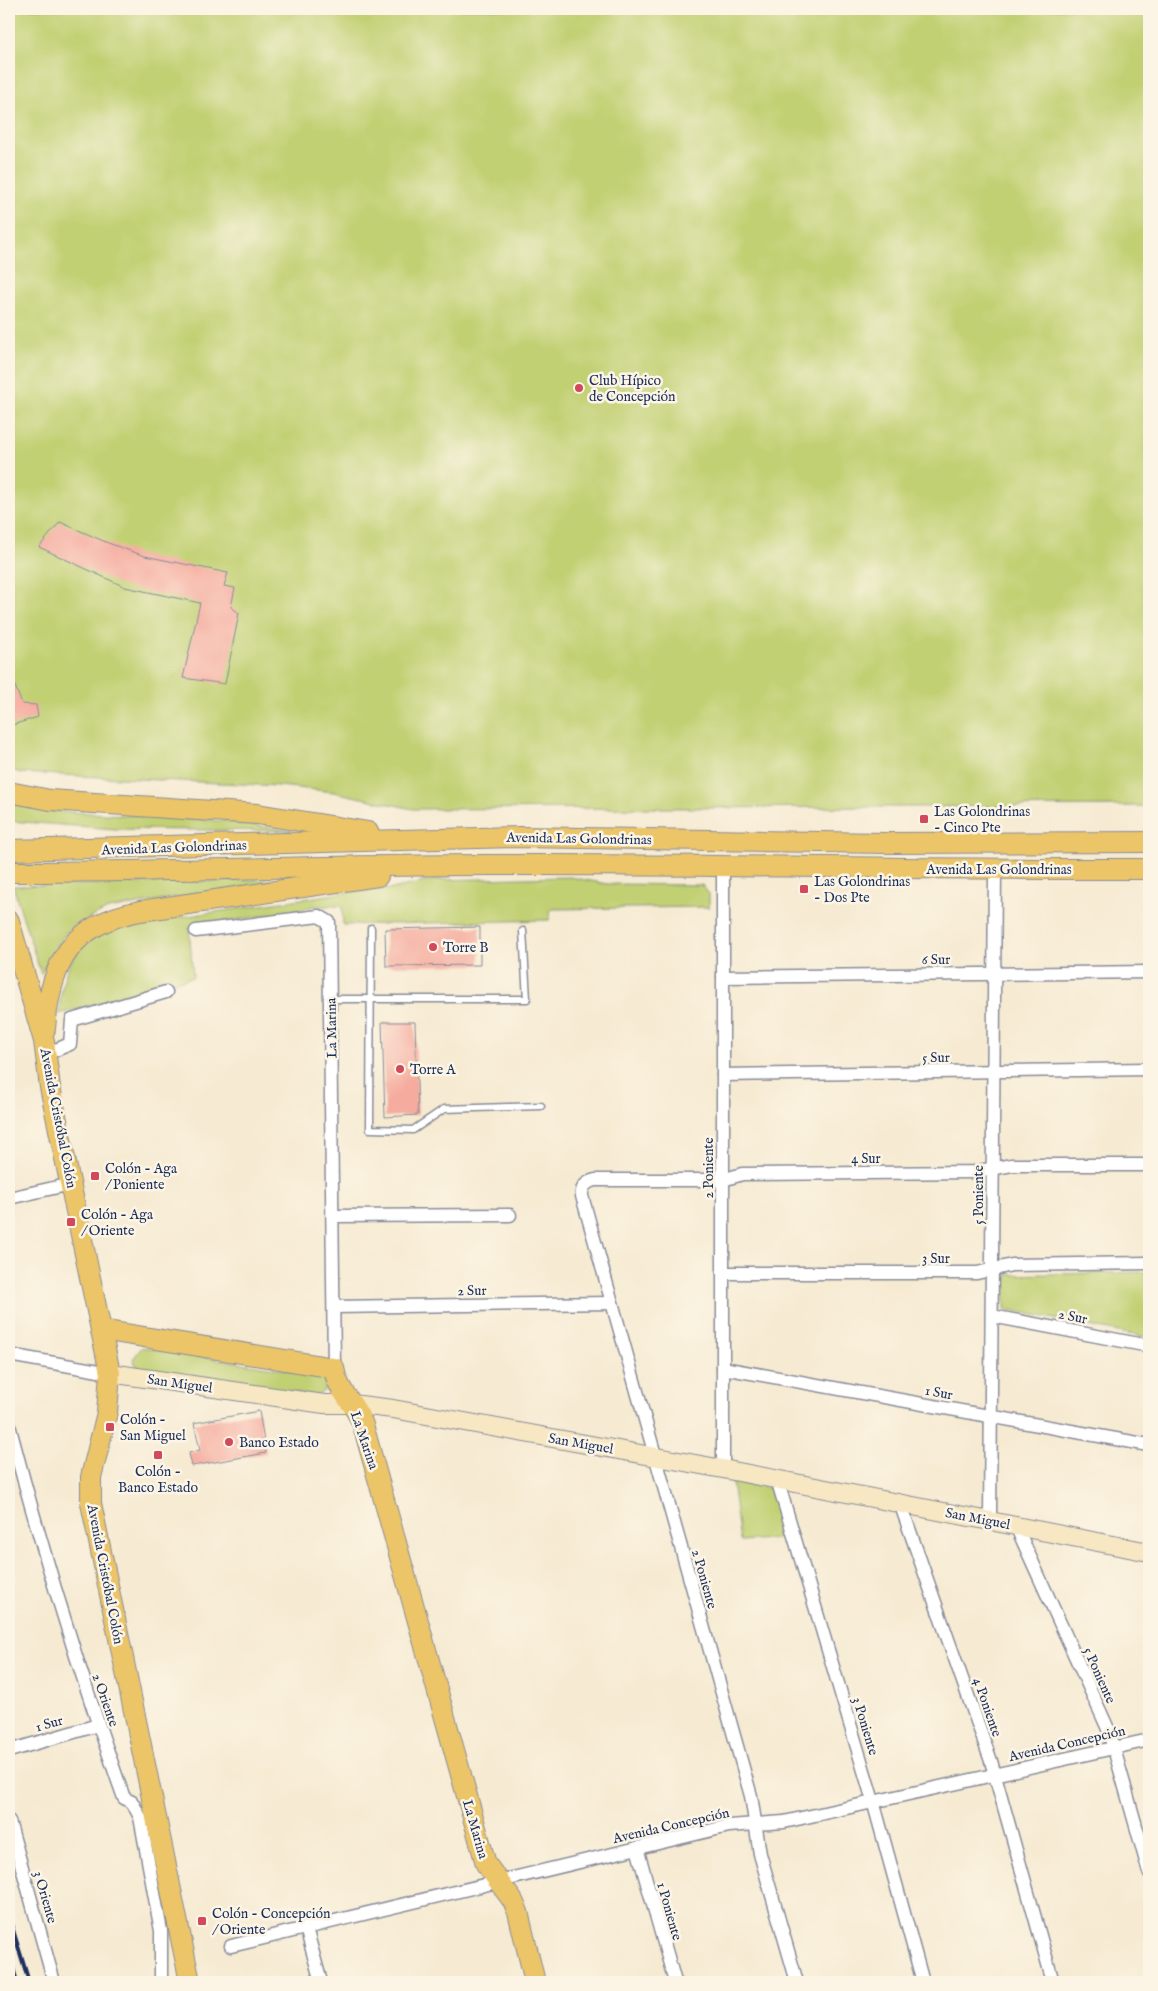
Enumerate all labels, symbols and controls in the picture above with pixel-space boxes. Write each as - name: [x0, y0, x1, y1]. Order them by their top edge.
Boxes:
- place label: Club Hípico de Concepción: [589, 372, 676, 406]
- marker: Club Hípico de Concepción: [573, 382, 585, 394]
- place label: Las Golondrinas - Cinco Pte: [934, 803, 1030, 837]
- marker: Las Golondrinas - Cinco Pte: [918, 813, 930, 825]
- street label: Avenida Las Golondrinas: [505, 829, 652, 849]
- street label: Avenida Las Golondrinas: [100, 836, 247, 860]
- street label: Avenida Las Golondrinas: [925, 861, 1072, 879]
- place label: Las Golondrinas - Dos Pte: [814, 873, 910, 907]
- marker: Las Golondrinas - Dos Pte: [798, 883, 810, 895]
- place label: Torre B: [443, 939, 488, 957]
- marker: Torre B: [427, 941, 439, 953]
- street label: 6 Sur: [922, 951, 950, 969]
- street label: La Marina: [322, 997, 342, 1058]
- street label: Avenida Cristóbal Colón: [35, 1046, 81, 1190]
- street label: 5 Sur: [922, 1049, 950, 1067]
- place label: Torre A: [410, 1061, 456, 1079]
- marker: Torre A: [394, 1063, 406, 1075]
- street label: 2 Poniente: [700, 1137, 718, 1199]
- street label: 4 Sur: [851, 1150, 881, 1168]
- place label: Colón - Aga / Poniente: [105, 1160, 178, 1194]
- street label: 5 Poniente: [970, 1165, 988, 1225]
- marker: Colón - Aga / Poniente: [89, 1170, 101, 1182]
- place label: Colón - Aga / Oriente: [81, 1206, 154, 1240]
- marker: Colón - Aga / Oriente: [65, 1216, 77, 1228]
- street label: 3 Sur: [922, 1250, 950, 1268]
- street label: 2 Sur: [457, 1282, 487, 1300]
- street label: 2 Sur: [1057, 1305, 1089, 1329]
- street label: San Miguel: [146, 1371, 214, 1398]
- street label: 1 Sur: [924, 1382, 954, 1404]
- street label: La Marina: [346, 1409, 383, 1473]
- place label: Colón - San Miguel: [120, 1411, 186, 1445]
- marker: Colón - San Miguel: [104, 1421, 116, 1433]
- street label: San Miguel: [547, 1429, 615, 1459]
- place label: Banco Estado: [239, 1434, 319, 1452]
- marker: Banco Estado: [223, 1436, 235, 1448]
- marker: Colón - Banco Estado: [152, 1449, 164, 1461]
- place label: Colón - Banco Estado: [118, 1463, 198, 1497]
- street label: Avenida Cristóbal Colón: [82, 1502, 128, 1646]
- street label: San Miguel: [944, 1504, 1012, 1534]
- street label: 2 Poniente: [687, 1547, 721, 1612]
- street label: 5 Poniente: [1079, 1644, 1120, 1707]
- street label: 2 Oriente: [88, 1671, 123, 1730]
- street label: 4 Poniente: [969, 1675, 1006, 1740]
- street label: 3 Poniente: [848, 1695, 883, 1758]
- street label: 1 Sur: [33, 1711, 65, 1736]
- street label: Avenida Concepción: [1006, 1722, 1128, 1766]
- street label: La Marina: [458, 1798, 492, 1862]
- street label: Avenida Concepción: [610, 1804, 732, 1848]
- street label: 3 Oriente: [29, 1869, 61, 1926]
- street label: 1 Poniente: [652, 1880, 686, 1943]
- place label: Colón - Concepción / Oriente: [212, 1905, 331, 1939]
- marker: Colón - Concepción / Oriente: [196, 1915, 208, 1927]

